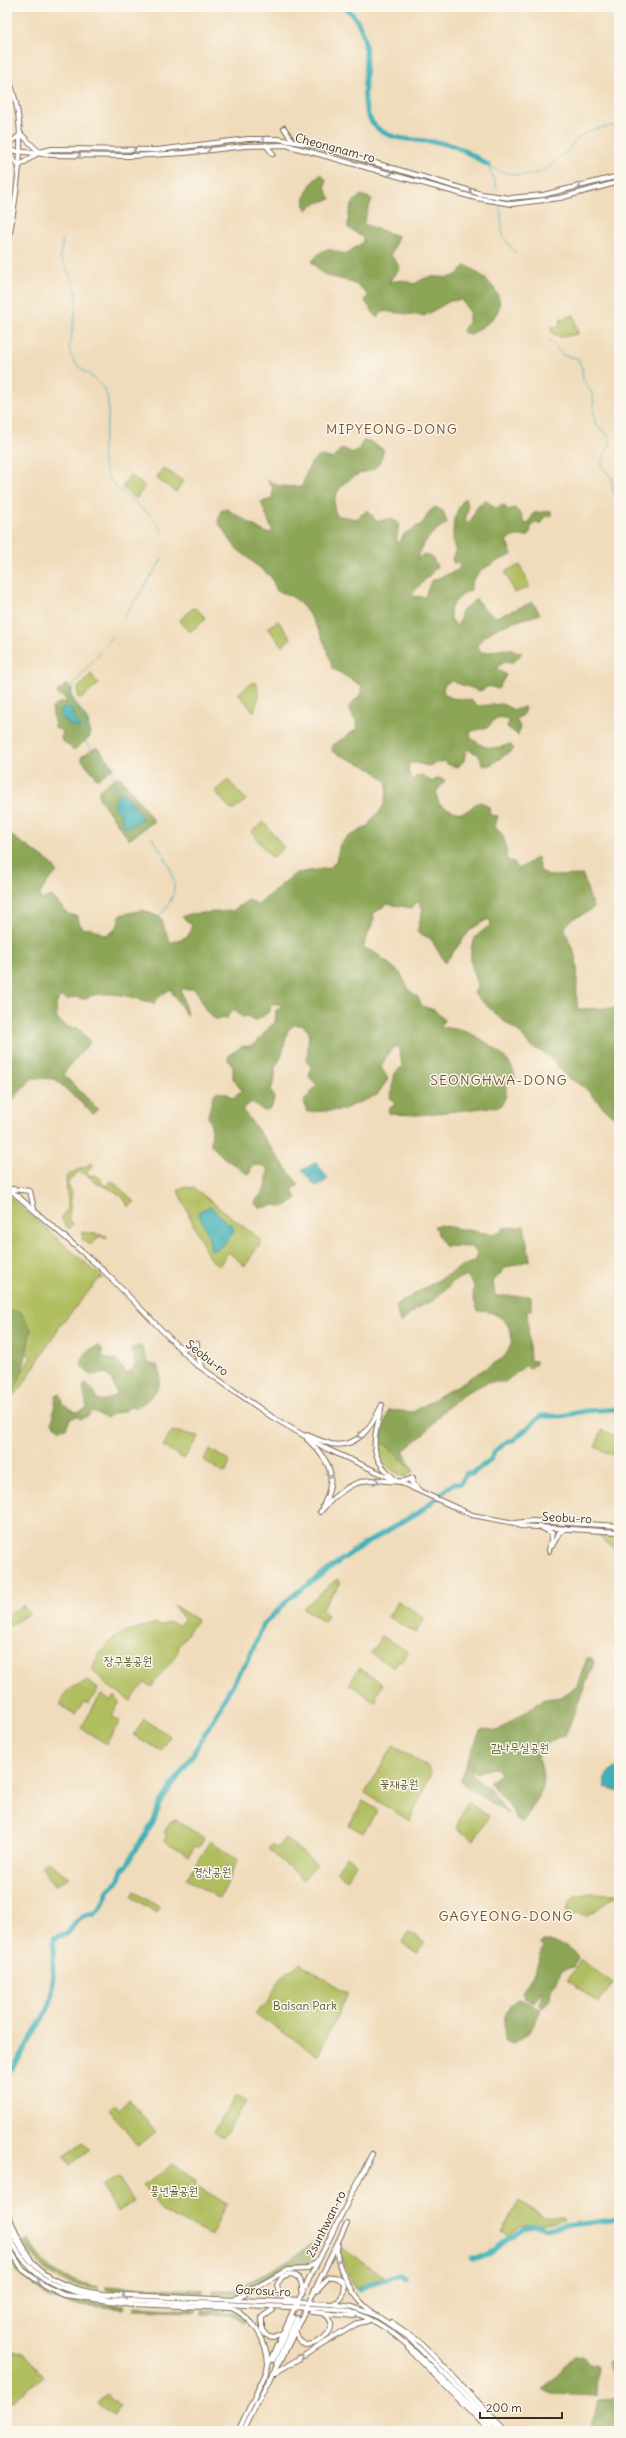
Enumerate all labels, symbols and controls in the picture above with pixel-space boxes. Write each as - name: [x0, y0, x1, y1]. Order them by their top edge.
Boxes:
- street label: Cheongnam-ro: [293, 130, 377, 165]
- one-way arrow: [262, 135, 268, 143]
- one-way arrow: [133, 146, 139, 154]
- one-way arrow: [204, 146, 211, 154]
- one-way arrow: [75, 151, 81, 160]
- one-way arrow: [386, 168, 393, 177]
- one-way arrow: [578, 181, 584, 189]
- one-way arrow: [469, 188, 475, 196]
- district label: MIPYEONG-DONG: [326, 420, 458, 438]
- district label: SEONGHWA-DONG: [430, 1071, 568, 1089]
- street label: Seobu-ro: [183, 1336, 232, 1379]
- one-way arrow: [358, 1432, 365, 1439]
- one-way arrow: [325, 1472, 334, 1478]
- one-way arrow: [373, 1476, 379, 1485]
- street label: Seobu-ro: [542, 1509, 593, 1526]
- park label: 장구봉공원: [104, 1653, 152, 1668]
- park label: 감나무실공원: [491, 1740, 549, 1755]
- park label: 꽃재공원: [380, 1776, 418, 1791]
- park label: 경산공원: [193, 1864, 231, 1879]
- district label: GAGYEONG-DONG: [438, 1907, 574, 1925]
- park label: Balsan Park: [273, 1998, 337, 2013]
- park label: 풍년골공원: [150, 2183, 198, 2198]
- street label: 2sunhwan-ro: [302, 2188, 349, 2259]
- one-way arrow: [336, 2259, 344, 2266]
- one-way arrow: [33, 2276, 40, 2283]
- street label: Garosu-ro: [235, 2282, 292, 2299]
- one-way arrow: [122, 2290, 128, 2299]
- one-way arrow: [297, 2354, 304, 2361]
- scale bar: [480, 2394, 562, 2420]
- text: 200 m: [486, 2400, 522, 2415]

